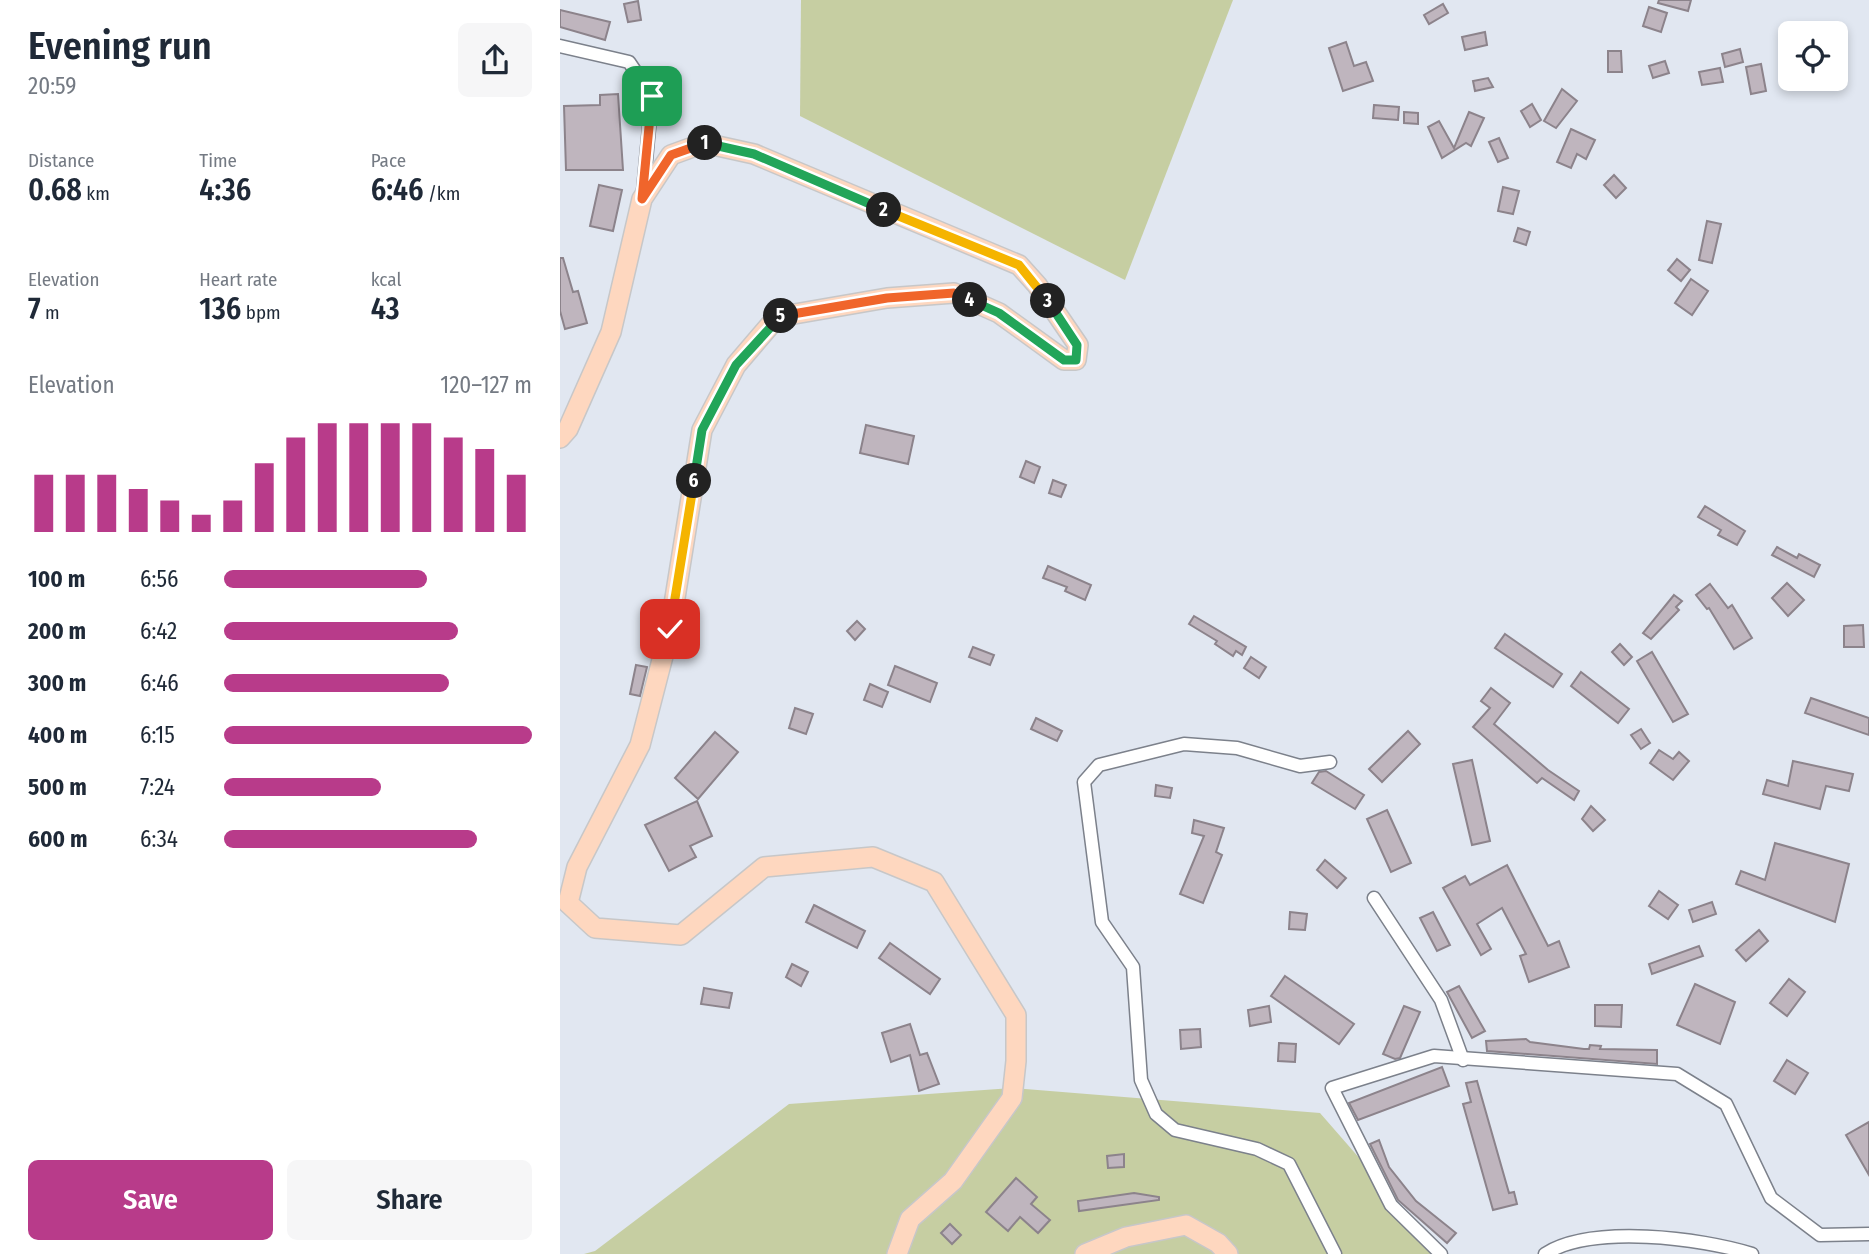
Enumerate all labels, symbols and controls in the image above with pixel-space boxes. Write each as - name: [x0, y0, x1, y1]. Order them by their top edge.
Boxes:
- map controls: [1778, 21, 1848, 91]
- button: locate: [1778, 21, 1848, 91]
- text: Evening run: [28, 23, 212, 69]
- button: share: [458, 23, 532, 97]
- pin: [622, 66, 682, 126]
- text: 20:59: [28, 72, 76, 100]
- icon: arrive: [633, 77, 671, 115]
- pin: 1: [688, 125, 722, 160]
- text: 1: [700, 131, 709, 154]
- text: Distance: [28, 149, 95, 172]
- text: Time: [199, 149, 237, 172]
- text: Pace: [371, 149, 406, 172]
- text: 0.68: [28, 172, 82, 208]
- text: 4:36: [199, 172, 251, 208]
- text: 6:46: [371, 172, 424, 208]
- text: km: [82, 182, 110, 205]
- text: /km: [424, 182, 460, 205]
- pin: 2: [866, 192, 902, 228]
- text: 2: [879, 198, 888, 221]
- text: Elevation: [28, 268, 100, 291]
- text: Heart rate: [199, 268, 277, 291]
- text: kcal: [371, 268, 401, 291]
- pin: 4: [952, 282, 988, 318]
- pin: 3: [1030, 284, 1065, 318]
- text: 4: [965, 288, 974, 311]
- text: 3: [1043, 289, 1052, 312]
- text: 7: [28, 291, 41, 327]
- text: 136: [199, 291, 241, 327]
- text: 43: [371, 291, 400, 327]
- pin: 5: [764, 298, 798, 334]
- text: m: [41, 301, 60, 324]
- text: bpm: [241, 301, 281, 324]
- text: 5: [776, 304, 785, 327]
- text: Elevation: [28, 371, 115, 399]
- text: 120–127 m: [440, 371, 532, 399]
- pin: 6: [676, 463, 712, 498]
- text: 6: [689, 469, 698, 492]
- text: 100 m: [28, 565, 85, 593]
- text: 6:56: [140, 565, 178, 593]
- pin: [640, 599, 700, 659]
- icon: check: [651, 610, 689, 648]
- text: 200 m: [28, 617, 86, 645]
- text: 6:42: [140, 617, 177, 645]
- text: 300 m: [28, 669, 86, 697]
- text: 6:46: [140, 669, 179, 697]
- text: 400 m: [28, 721, 87, 749]
- text: 6:15: [140, 721, 175, 749]
- text: 500 m: [28, 773, 87, 801]
- text: 7:24: [140, 773, 175, 801]
- text: 600 m: [28, 825, 87, 853]
- text: 6:34: [140, 825, 178, 853]
- button: Save: [28, 1160, 273, 1240]
- button: Share: [287, 1160, 532, 1240]

